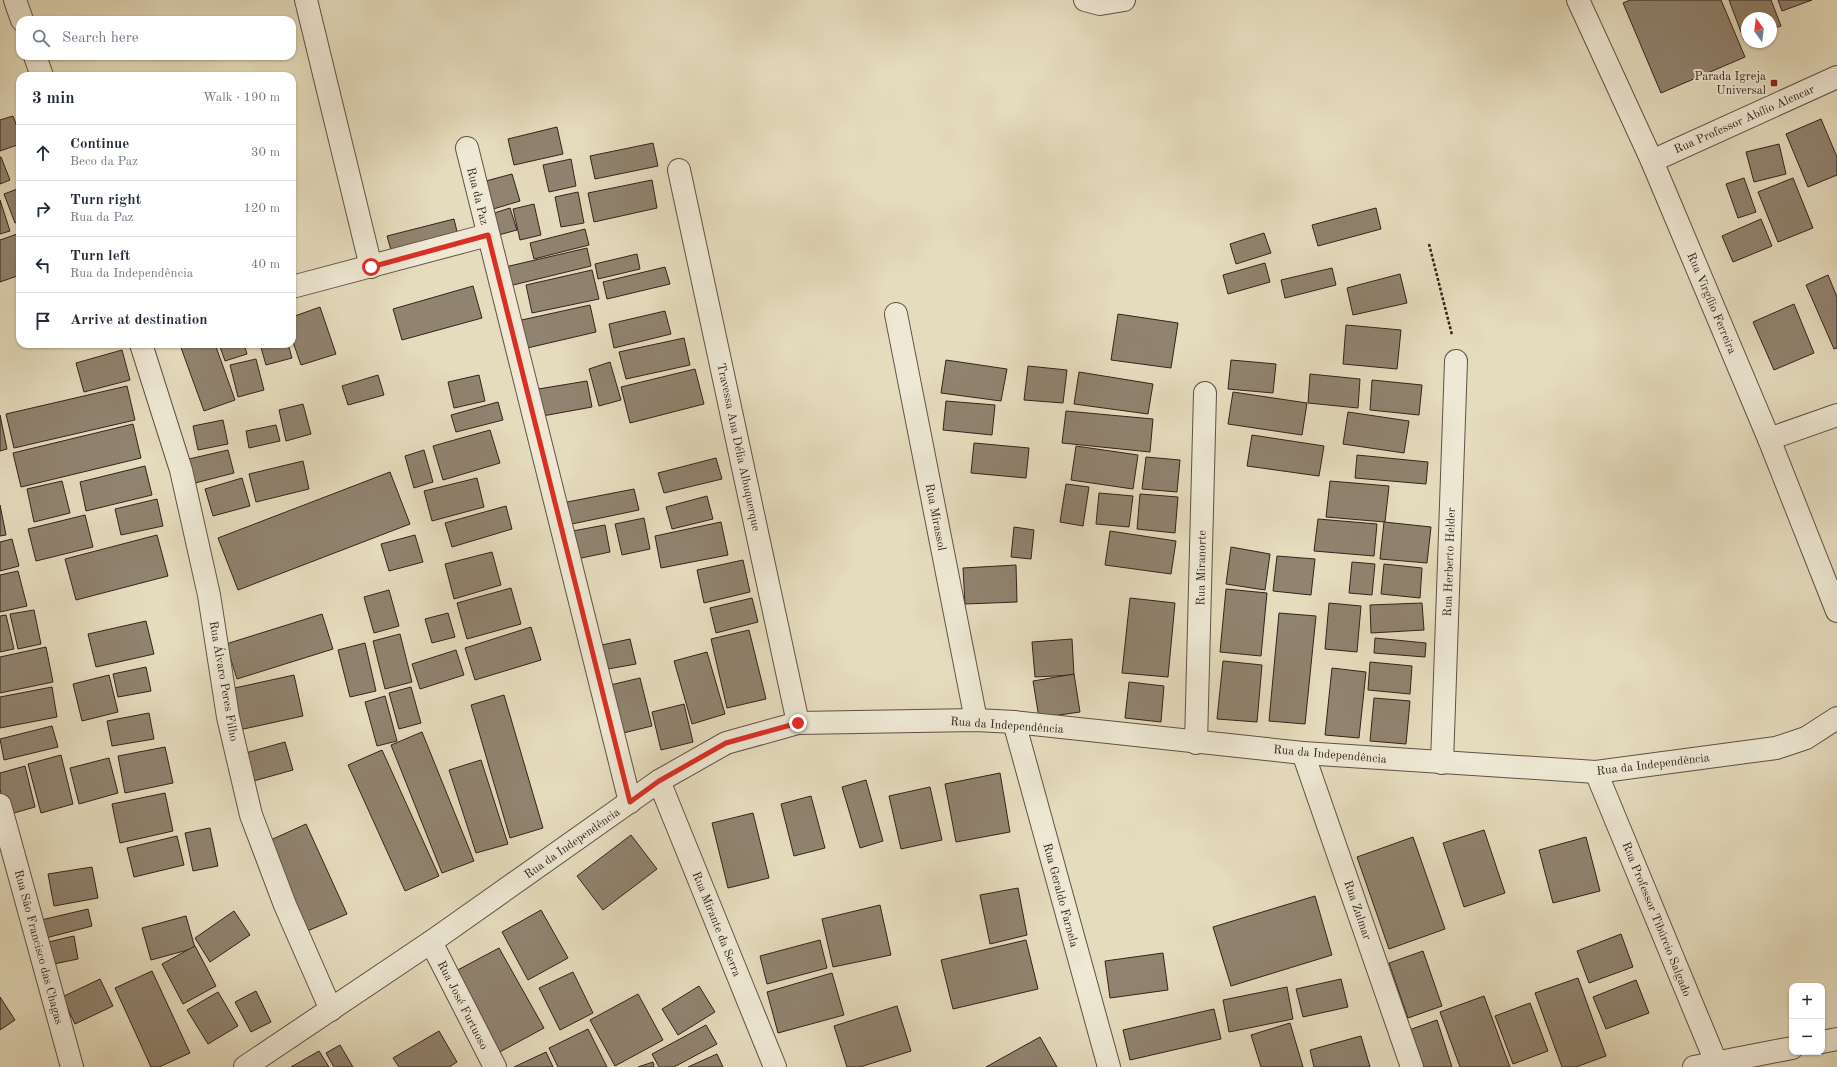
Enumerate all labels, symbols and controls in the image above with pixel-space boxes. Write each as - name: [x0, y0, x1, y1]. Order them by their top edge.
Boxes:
- north arrow: [1741, 12, 1777, 48]
- search box: [16, 16, 296, 60]
- icon: search: [30, 27, 52, 49]
- text: Search here: [62, 31, 139, 46]
- place label: Parada Igreja Universal: [1695, 71, 1766, 97]
- marker: Parada Igreja Universal: [1769, 78, 1779, 88]
- street label: Rua Professor Abílio Alencar: [1672, 83, 1816, 156]
- text: 3 min: [32, 90, 75, 107]
- text: Walk · 190 m: [203, 91, 280, 104]
- text: Continue: [70, 137, 129, 152]
- icon: ahead: [32, 142, 54, 164]
- text: 30 m: [251, 146, 280, 159]
- text: Beco da Paz: [70, 155, 138, 168]
- street label: Rua da Paz: [464, 166, 490, 226]
- text: Turn right: [70, 193, 141, 208]
- icon: right: [32, 198, 54, 220]
- text: 120 m: [243, 202, 280, 215]
- text: Rua da Paz: [70, 211, 134, 224]
- text: Turn left: [70, 249, 130, 264]
- street label: Rua Virgílio Ferreira: [1684, 251, 1738, 356]
- icon: left: [32, 254, 54, 276]
- text: 40 m: [251, 258, 280, 271]
- route start: [362, 258, 380, 276]
- text: Rua da Independência: [70, 267, 193, 280]
- icon: arrive: [32, 310, 54, 332]
- text: Arrive at destination: [70, 313, 208, 328]
- street label: Travessa Ana Délia Albuquerque: [714, 362, 762, 533]
- street label: Rua Mirassol: [923, 483, 947, 552]
- street label: Rua Herberto Helder: [1442, 507, 1458, 617]
- street label: Rua Miranorte: [1195, 530, 1209, 606]
- street label: Rua Álvaro Peres Filho: [207, 620, 242, 742]
- route end: [789, 714, 807, 732]
- street label: Rua da Independência: [950, 716, 1064, 736]
- street label: Rua da Independência: [1273, 744, 1387, 766]
- street label: Rua da Independência: [1596, 752, 1710, 778]
- street label: Rua da Independência: [523, 806, 623, 881]
- street label: Rua Professor Tibúrcio Salgado: [1619, 840, 1693, 999]
- street label: Rua Geraldo Farnela: [1040, 842, 1080, 949]
- street label: Rua São Francisco das Chagas: [12, 869, 64, 1026]
- street label: Rua Mirante da Serra: [689, 870, 743, 979]
- street label: Rua Zulmar: [1341, 879, 1373, 942]
- street label: Rua José Furtuoso: [435, 959, 490, 1052]
- map controls: [1789, 983, 1825, 1055]
- button: +: [1789, 983, 1825, 1019]
- button: −: [1789, 1019, 1825, 1055]

